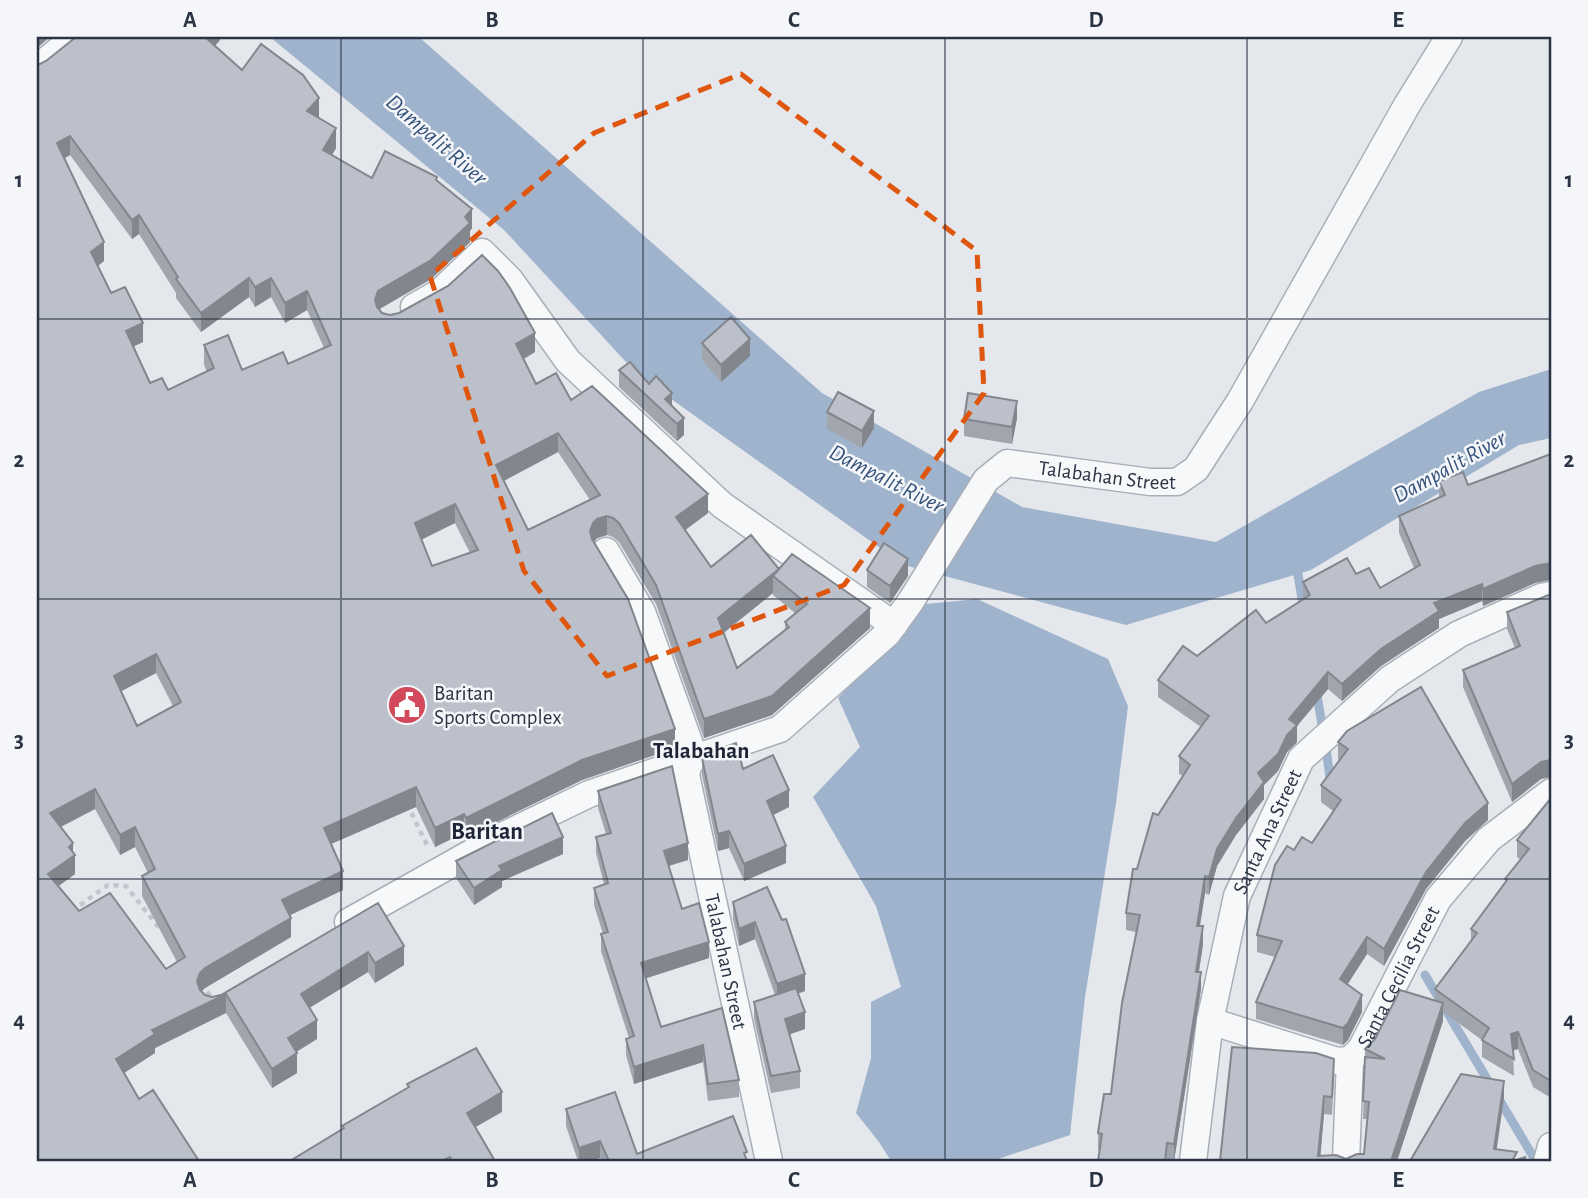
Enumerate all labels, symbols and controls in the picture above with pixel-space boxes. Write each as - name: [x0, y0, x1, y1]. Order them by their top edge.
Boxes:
- text: A: [183, 9, 197, 32]
- text: B: [485, 9, 499, 32]
- text: C: [788, 9, 800, 32]
- text: D: [1088, 9, 1104, 32]
- text: E: [1392, 9, 1404, 32]
- water label: Dampalit River: [381, 90, 491, 190]
- text: 1: [15, 169, 23, 192]
- text: 1: [1565, 169, 1573, 192]
- water label: Dampalit River: [1389, 427, 1510, 508]
- water label: Dampalit River: [825, 441, 948, 518]
- text: 2: [14, 449, 25, 472]
- text: 2: [1564, 449, 1575, 472]
- street label: Talabahan Street: [1037, 457, 1176, 493]
- place label: Baritan Sports Complex: [434, 683, 562, 728]
- public building icon: Baritan Sports Complex: [386, 684, 428, 726]
- text: 3: [14, 729, 24, 752]
- text: 3: [1564, 729, 1574, 752]
- district label: Talabahan: [653, 740, 749, 763]
- street label: Santa Ana Street: [1229, 766, 1306, 897]
- district label: Baritan: [451, 820, 523, 844]
- street label: Talabahan Street: [701, 892, 750, 1032]
- street label: Santa Cecilia Street: [1354, 902, 1444, 1051]
- text: 4: [13, 1009, 25, 1032]
- text: 4: [1563, 1009, 1575, 1032]
- text: A: [183, 1169, 197, 1192]
- text: B: [485, 1169, 499, 1192]
- text: C: [788, 1169, 800, 1192]
- text: D: [1088, 1169, 1104, 1192]
- text: E: [1392, 1169, 1404, 1192]

